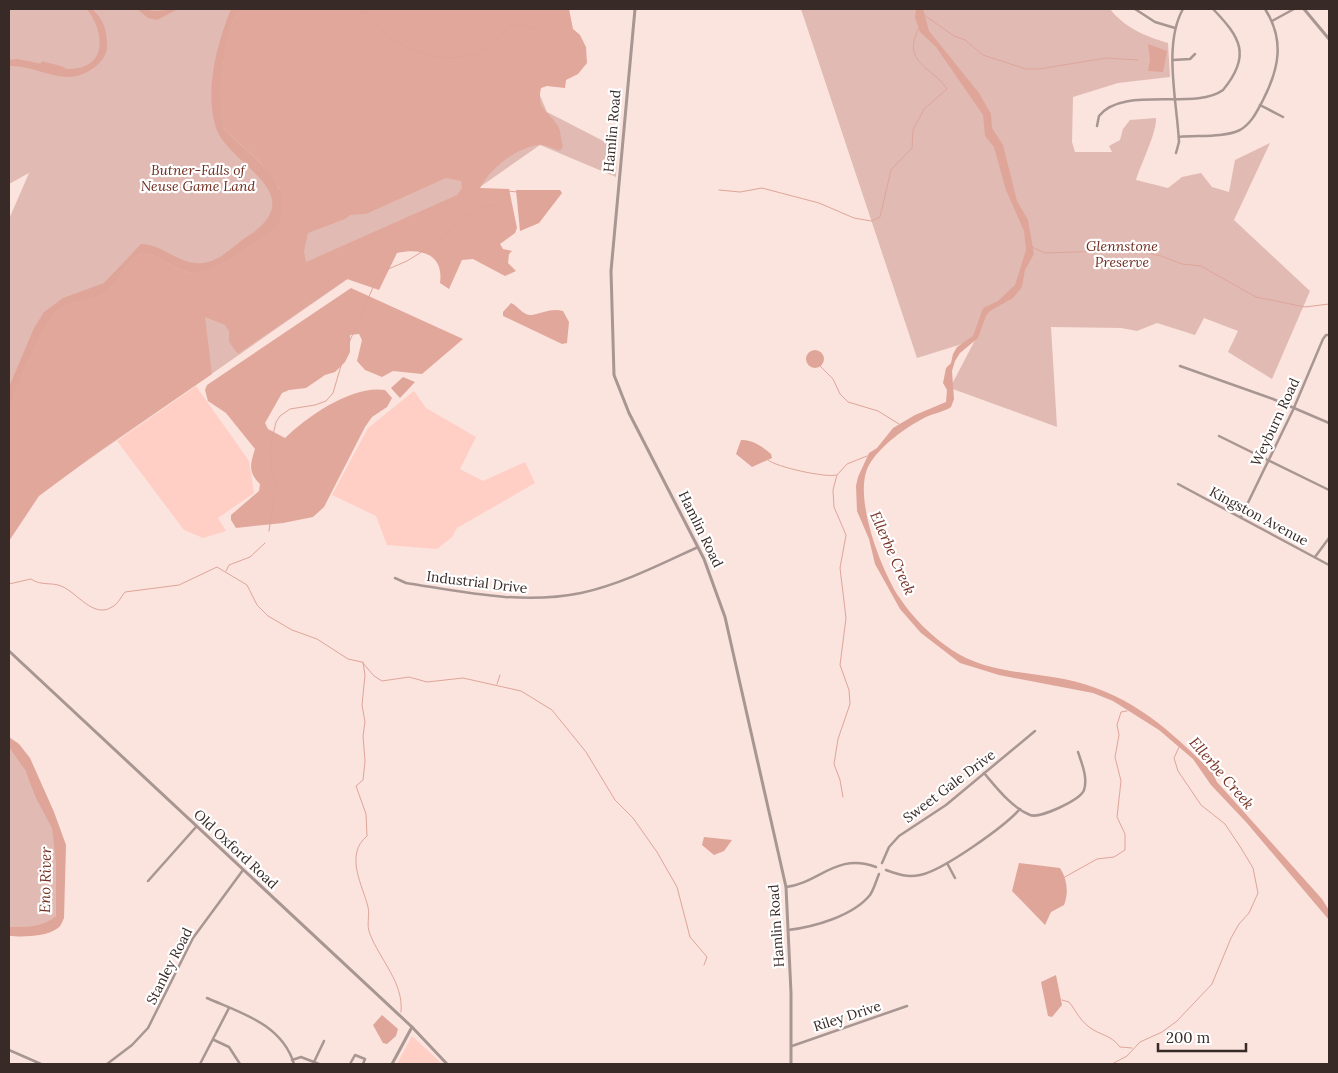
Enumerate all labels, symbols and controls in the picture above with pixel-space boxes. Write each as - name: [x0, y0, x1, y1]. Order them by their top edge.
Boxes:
- street label: Hamlin Road: [599, 89, 625, 173]
- park label: Butner-Falls of Neuse Game Land: [141, 161, 256, 195]
- park label: Glennstone Preserve: [1086, 237, 1158, 271]
- street label: Weyburn Road: [1247, 375, 1303, 469]
- street label: Kingston Avenue: [1206, 482, 1312, 550]
- street label: Hamlin Road: [675, 488, 727, 570]
- water label: Ellerbe Creek: [866, 508, 920, 598]
- street label: Industrial Drive: [426, 567, 529, 597]
- water label: Ellerbe Creek: [1185, 733, 1259, 813]
- street label: Sweet Gale Drive: [899, 745, 999, 827]
- street label: Old Oxford Road: [190, 805, 282, 893]
- water label: Eno River: [35, 847, 55, 913]
- street label: Hamlin Road: [764, 884, 788, 968]
- street label: Stanley Road: [142, 925, 196, 1007]
- street label: Riley Drive: [811, 996, 884, 1035]
- scale bar: [1158, 1020, 1246, 1052]
- text: 200 m: [1166, 1028, 1210, 1047]

